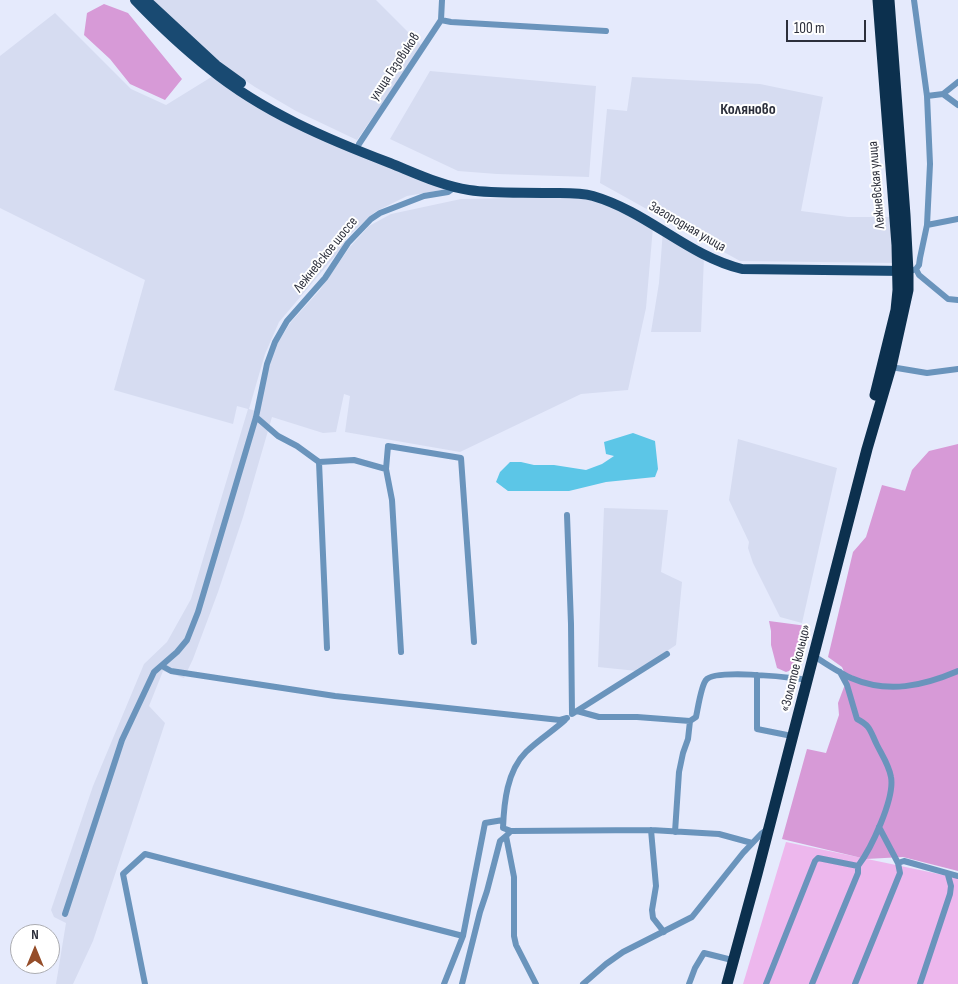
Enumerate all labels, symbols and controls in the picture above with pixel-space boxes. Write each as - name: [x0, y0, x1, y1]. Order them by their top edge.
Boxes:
- scale bar: [788, 10, 868, 42]
- text: 100 m: [794, 19, 825, 38]
- street label: улица Газовиков: [366, 30, 424, 104]
- district label: Коляново: [720, 100, 776, 120]
- street label: Лежневская улица: [865, 141, 889, 229]
- street label: Загородная улица: [645, 198, 729, 256]
- street label: Лежневское шоссе: [290, 214, 362, 296]
- street label: «Золотое кольцо»: [777, 623, 815, 713]
- north arrow: [10, 924, 60, 974]
- text: N: [31, 926, 39, 943]

